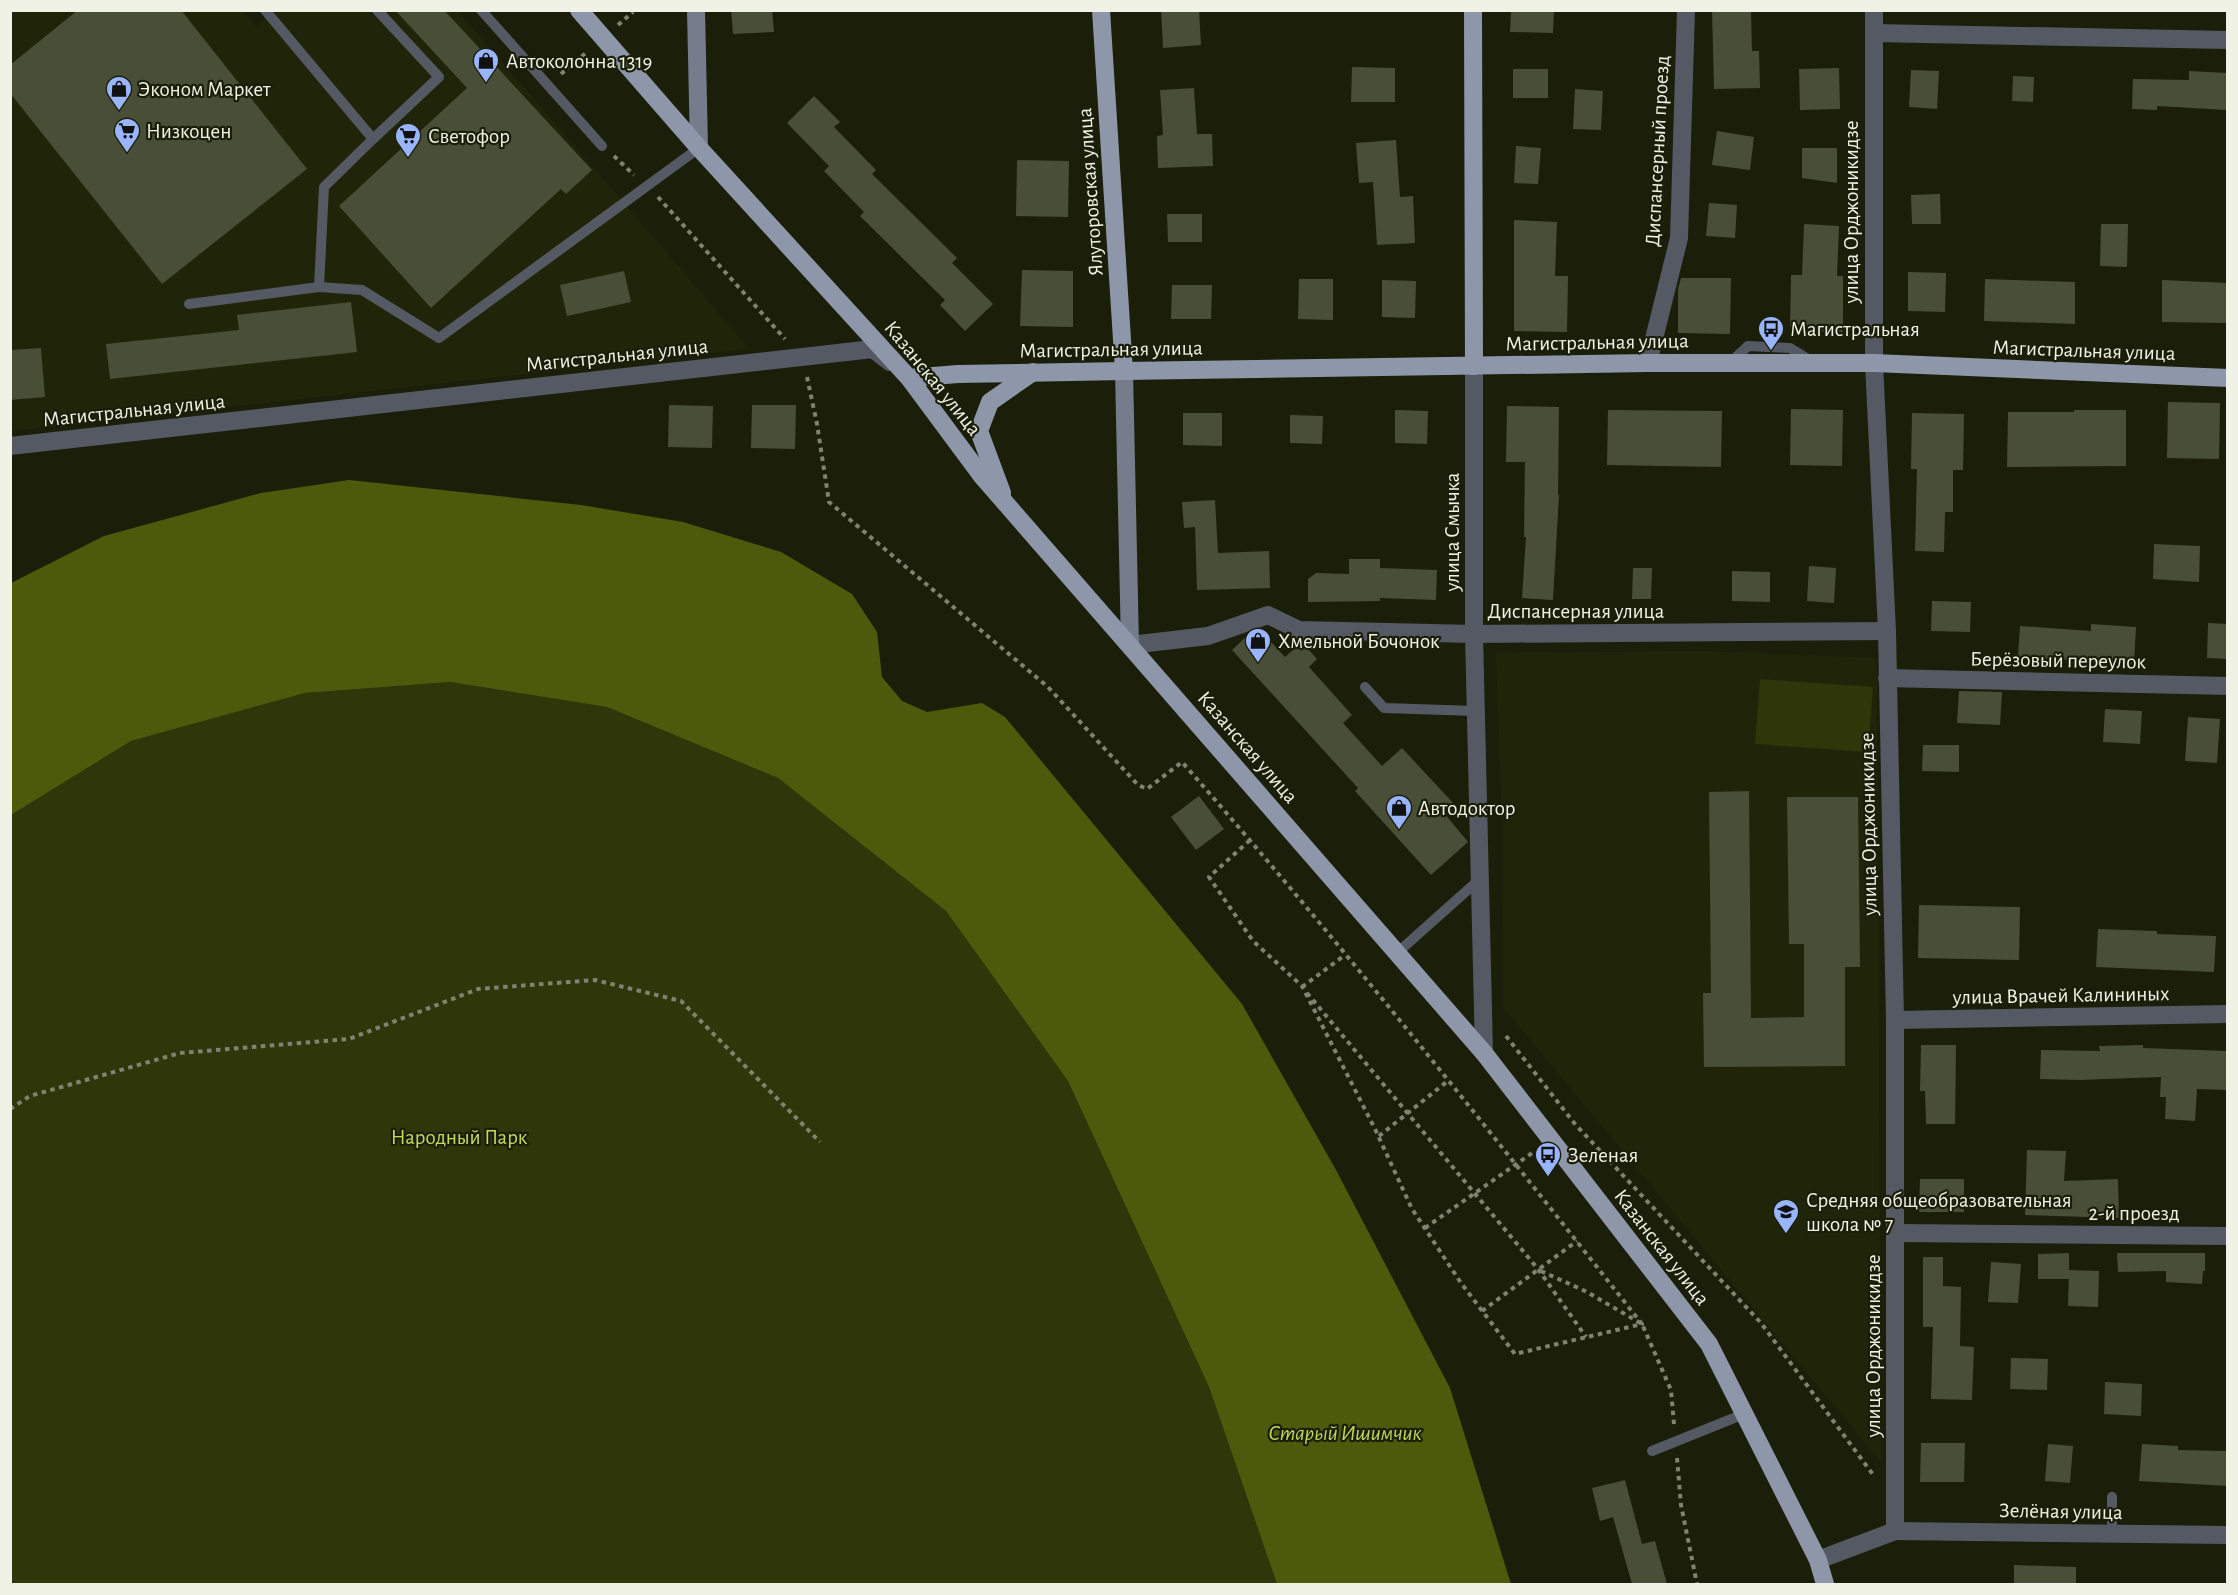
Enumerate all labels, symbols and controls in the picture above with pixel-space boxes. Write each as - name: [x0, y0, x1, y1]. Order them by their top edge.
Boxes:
- shop icon: Автоколонна 1319: [471, 46, 501, 84]
- place label: Автоколонна 1319: [506, 51, 652, 72]
- street label: Диспансерный проезд: [1642, 55, 1673, 247]
- shop icon: Эконом Маркет: [104, 74, 134, 112]
- place label: Эконом Маркет: [138, 79, 271, 100]
- street label: Ялуторовская улица: [1074, 107, 1107, 277]
- supermarket icon: Низкоцен: [112, 116, 142, 154]
- street label: улица Орджоникидзе: [1841, 120, 1862, 305]
- place label: Низкоцен: [146, 121, 231, 142]
- supermarket icon: Светофор: [393, 121, 423, 159]
- place label: Светофор: [428, 126, 510, 147]
- bus stop icon: Магистральная: [1756, 314, 1786, 352]
- street label: Казанская улица: [880, 317, 985, 440]
- place label: Магистральная: [1790, 319, 1920, 340]
- street label: Магистральная улица: [1505, 330, 1689, 355]
- street label: Магистральная улица: [525, 335, 710, 376]
- street label: Магистральная улица: [1019, 337, 1203, 362]
- street label: Магистральная улица: [1992, 337, 2176, 364]
- street label: Магистральная улица: [42, 390, 227, 431]
- street label: улица Смычка: [1442, 472, 1463, 592]
- street label: Диспансерная улица: [1488, 601, 1665, 622]
- shop icon: Хмельной Бочонок: [1243, 626, 1273, 664]
- place label: Хмельной Бочонок: [1278, 631, 1440, 652]
- street label: Берёзовый переулок: [1970, 648, 2146, 673]
- street label: Казанская улица: [1194, 687, 1302, 808]
- street label: улица Орджоникидзе: [1856, 732, 1881, 917]
- shop icon: Автодоктор: [1384, 793, 1414, 831]
- place label: Автодоктор: [1418, 798, 1516, 819]
- street label: улица Врачей Калининых: [1951, 983, 2170, 1008]
- park label: Народный Парк: [391, 1127, 528, 1148]
- bus stop icon: Зеленая: [1533, 1140, 1563, 1178]
- place label: Зеленая: [1568, 1145, 1638, 1166]
- street label: Казанская улица: [1610, 1185, 1713, 1310]
- place label: Средняя общеобразовательная школа № 7: [1806, 1190, 2072, 1235]
- school or university icon: Средняя общеобразовательная школа № 7: [1771, 1197, 1801, 1235]
- street label: 2-й проезд: [2089, 1203, 2180, 1224]
- street label: улица Орджоникидзе: [1863, 1254, 1884, 1439]
- water label: Старый Ишимчик: [1268, 1422, 1423, 1445]
- street label: Зелёная улица: [1999, 1500, 2123, 1523]

